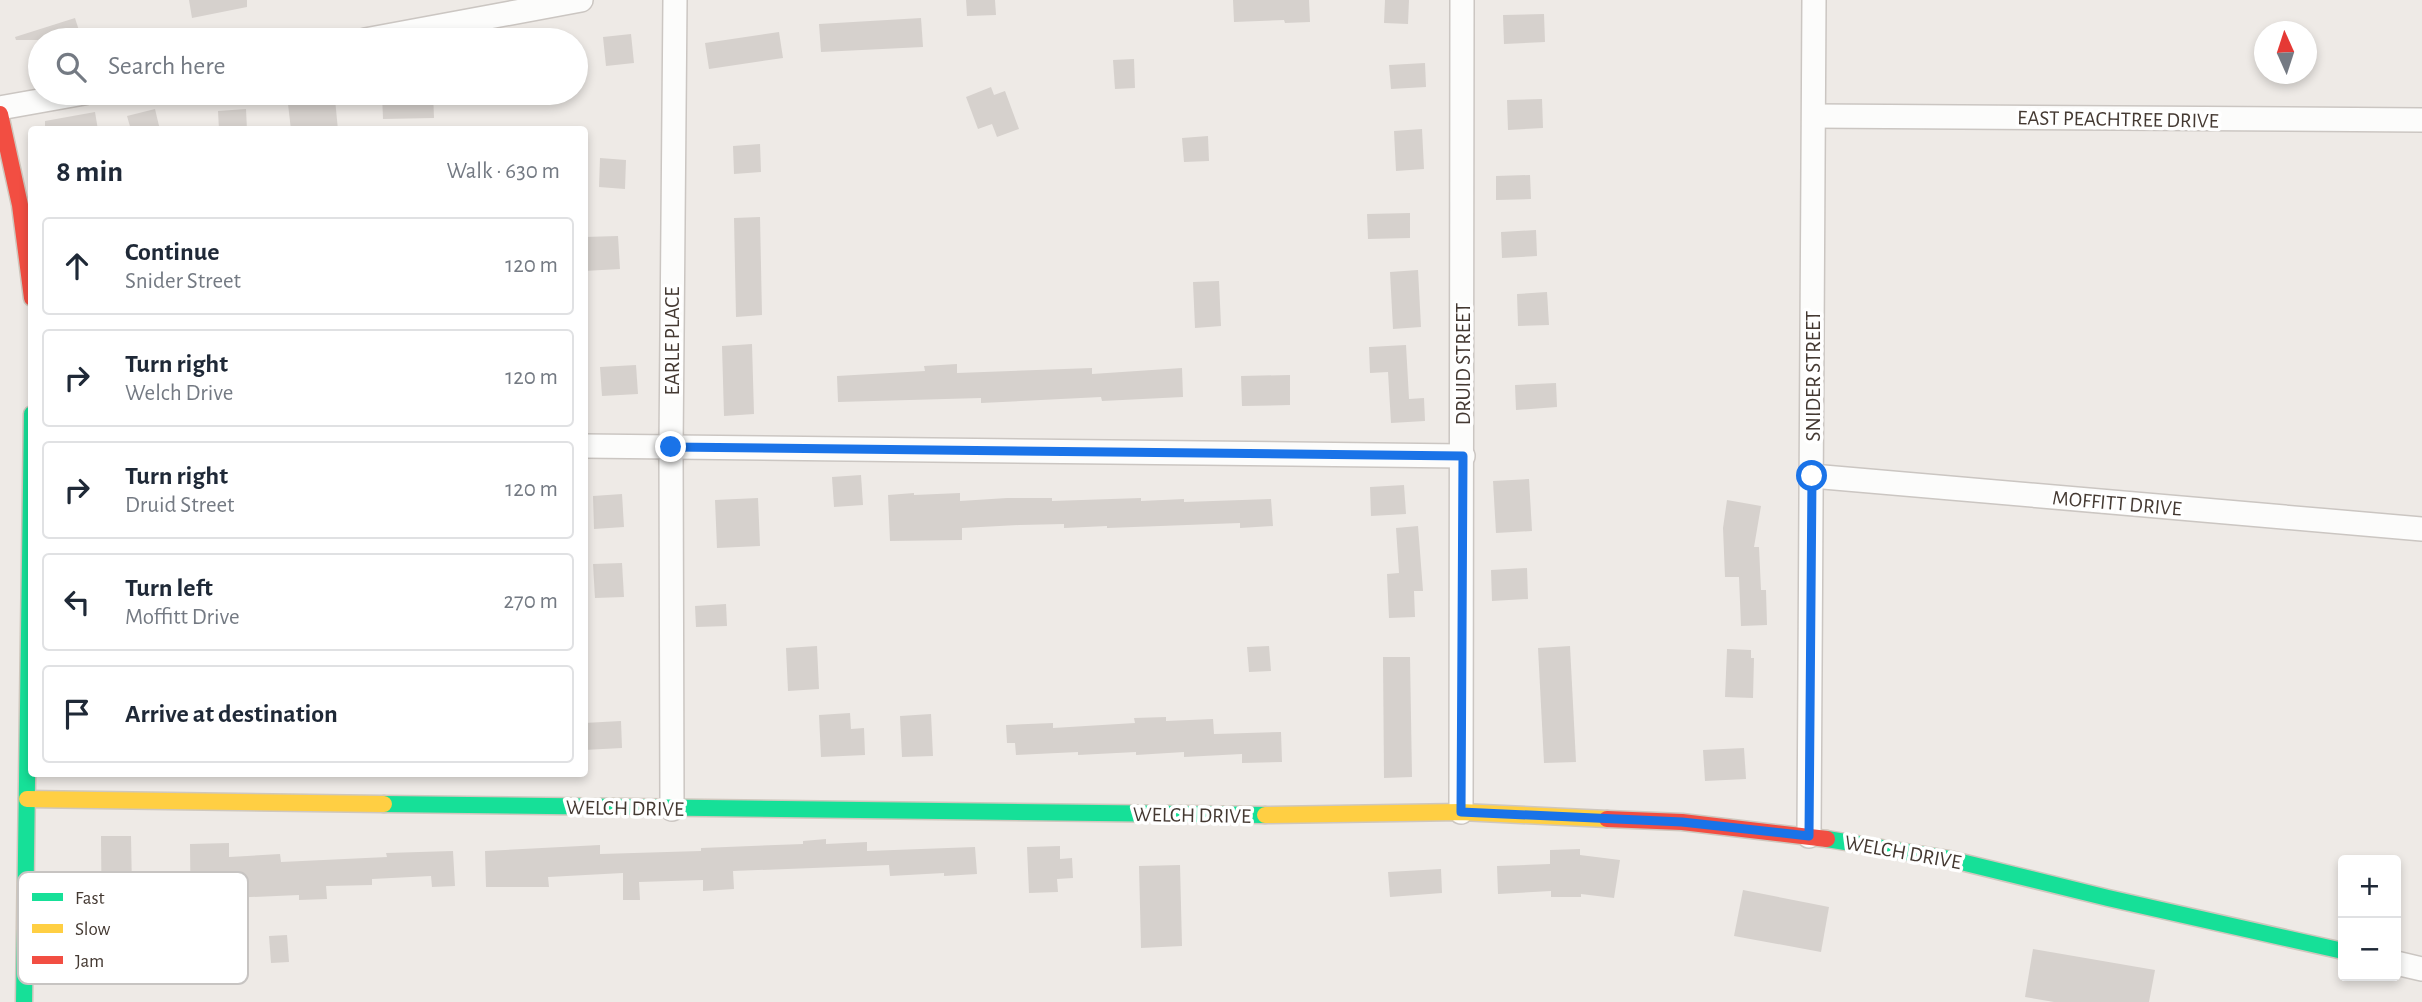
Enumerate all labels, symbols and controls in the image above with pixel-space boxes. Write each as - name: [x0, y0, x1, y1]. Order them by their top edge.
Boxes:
- north arrow: [2254, 21, 2317, 84]
- search box: [28, 28, 588, 105]
- icon: search: [52, 48, 90, 86]
- text: Search here: [108, 53, 226, 79]
- street label: EAST PEACHTREE DRIVE: [2017, 107, 2219, 132]
- text: 8 min: [56, 157, 123, 187]
- text: Walk · 630 m: [446, 160, 560, 183]
- text: Continue: [125, 239, 220, 265]
- icon: ahead: [58, 247, 96, 285]
- text: 120 m: [505, 254, 558, 277]
- text: Snider Street: [125, 270, 241, 293]
- street label: EARLE PLACE: [662, 287, 683, 395]
- street label: DRUID STREET: [1453, 303, 1474, 425]
- street label: SNIDER STREET: [1803, 311, 1824, 441]
- text: Turn right: [125, 351, 228, 377]
- icon: right: [58, 359, 96, 397]
- text: 120 m: [505, 366, 558, 389]
- text: Welch Drive: [125, 382, 233, 405]
- route end: [655, 431, 686, 462]
- route start: [1796, 460, 1827, 491]
- text: Turn right: [125, 463, 228, 489]
- icon: right: [58, 471, 96, 509]
- text: 120 m: [505, 478, 558, 501]
- street label: MOFFITT DRIVE: [2051, 487, 2183, 520]
- text: Druid Street: [125, 494, 234, 517]
- text: Turn left: [125, 575, 213, 601]
- icon: left: [58, 583, 96, 621]
- text: 270 m: [504, 590, 558, 613]
- text: Moffitt Drive: [125, 606, 240, 629]
- icon: arrive: [58, 695, 96, 733]
- text: Arrive at destination: [125, 701, 338, 727]
- street label: WELCH DRIVE: [566, 797, 684, 820]
- street label: WELCH DRIVE: [1133, 804, 1251, 827]
- street label: WELCH DRIVE: [1843, 832, 1963, 873]
- map controls: [2338, 855, 2401, 981]
- button: +: [2338, 855, 2401, 918]
- legend: [18, 872, 248, 984]
- text: Fast: [75, 889, 105, 908]
- button: −: [2338, 918, 2401, 981]
- text: Slow: [75, 920, 111, 939]
- text: Jam: [75, 952, 104, 971]

